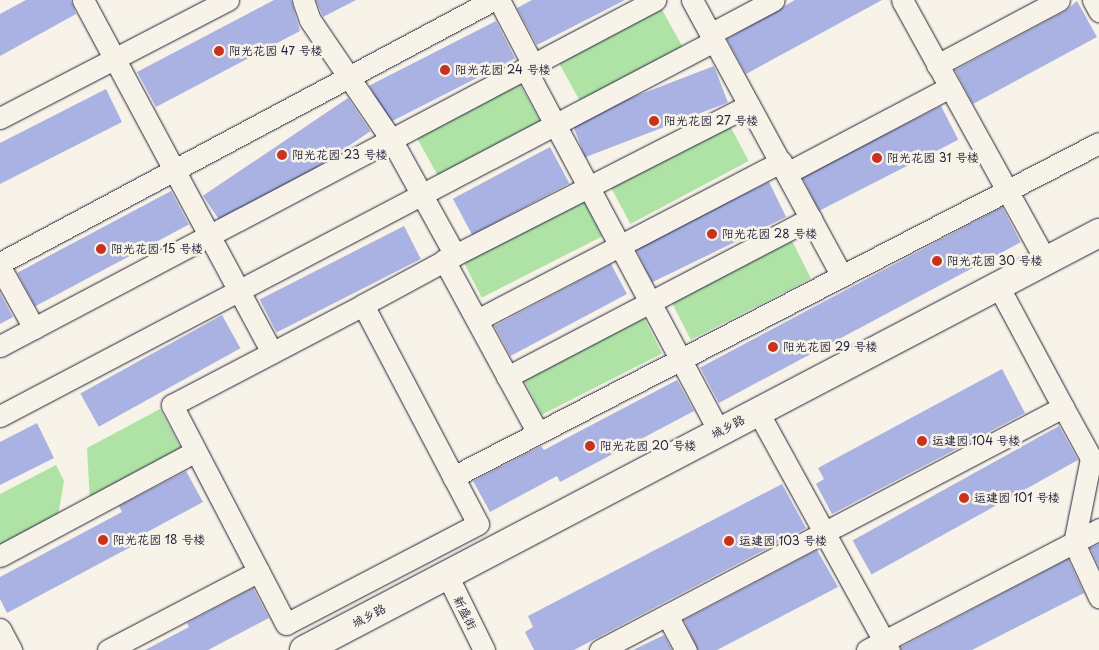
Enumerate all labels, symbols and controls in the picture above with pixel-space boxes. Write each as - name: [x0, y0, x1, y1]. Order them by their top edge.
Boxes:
- place label: 阳光花园 47 号楼: [229, 44, 323, 58]
- marker: 阳光花园 47 号楼: [213, 45, 225, 57]
- place label: 阳光花园 24 号楼: [455, 63, 551, 77]
- marker: 阳光花园 24 号楼: [439, 64, 451, 76]
- place label: 阳光花园 27 号楼: [664, 114, 759, 128]
- marker: 阳光花园 27 号楼: [648, 115, 660, 127]
- place label: 阳光花园 23 号楼: [292, 148, 388, 162]
- marker: 阳光花园 23 号楼: [276, 149, 288, 161]
- place label: 阳光花园 31 号楼: [887, 151, 979, 165]
- marker: 阳光花园 31 号楼: [871, 152, 883, 164]
- place label: 阳光花园 28 号楼: [722, 227, 818, 241]
- marker: 阳光花园 28 号楼: [706, 228, 718, 240]
- place label: 阳光花园 15 号楼: [111, 242, 204, 256]
- marker: 阳光花园 15 号楼: [95, 243, 107, 255]
- place label: 阳光花园 30 号楼: [947, 254, 1043, 268]
- marker: 阳光花园 30 号楼: [931, 255, 943, 267]
- place label: 阳光花园 29 号楼: [783, 340, 878, 354]
- marker: 阳光花园 29 号楼: [767, 341, 779, 353]
- street label: 城乡路: [709, 412, 747, 442]
- place label: 运建园 104 号楼: [932, 434, 1022, 448]
- marker: 运建园 104 号楼: [916, 435, 928, 447]
- place label: 阳光花园 20 号楼: [600, 439, 697, 453]
- marker: 阳光花园 20 号楼: [584, 440, 596, 452]
- place label: 运建园 101 号楼: [974, 491, 1061, 505]
- marker: 运建园 101 号楼: [958, 492, 970, 504]
- place label: 阳光花园 18 号楼: [113, 533, 206, 547]
- marker: 阳光花园 18 号楼: [97, 534, 109, 546]
- place label: 运建园 103 号楼: [739, 534, 829, 548]
- marker: 运建园 103 号楼: [723, 535, 735, 547]
- street label: 新盛街: [450, 594, 480, 632]
- street label: 城乡路: [350, 601, 388, 631]

